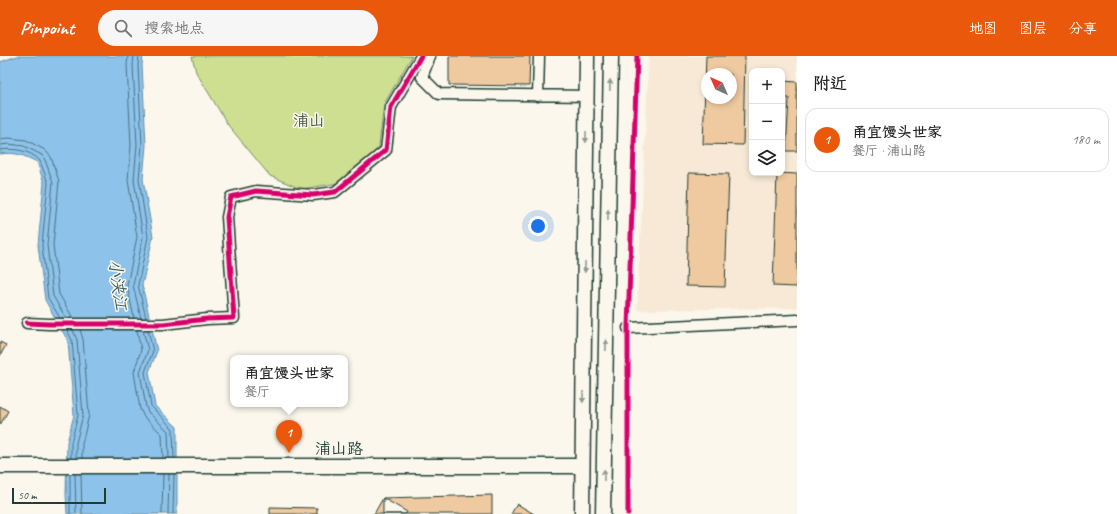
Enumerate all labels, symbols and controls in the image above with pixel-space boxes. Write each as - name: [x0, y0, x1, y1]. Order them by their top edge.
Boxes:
- search box: [98, 10, 378, 46]
- text: Pinpoint: [20, 16, 74, 40]
- icon: search: [112, 17, 134, 39]
- text: 搜索地点: [144, 19, 204, 38]
- text: 地图: [969, 20, 997, 37]
- text: 图层: [1019, 20, 1047, 37]
- text: 分享: [1069, 20, 1097, 37]
- north arrow: [701, 68, 737, 104]
- map controls: [749, 68, 785, 176]
- button: +: [749, 68, 785, 104]
- text: 附近: [813, 73, 847, 94]
- one-way arrow: [607, 78, 613, 91]
- button: −: [749, 104, 785, 140]
- park label: 浦山: [293, 111, 325, 131]
- text: 甬宜馒头世家: [852, 123, 942, 142]
- one-way arrow: [583, 131, 589, 144]
- text: 1: [824, 132, 830, 148]
- text: 180 m: [1072, 132, 1100, 148]
- button: layers: [749, 140, 785, 176]
- text: 餐厅 · 浦山路: [852, 143, 926, 159]
- one-way arrow: [605, 208, 611, 221]
- your location: [528, 216, 548, 236]
- water label: 小浃江: [104, 258, 132, 313]
- one-way arrow: [582, 261, 588, 274]
- one-way arrow: [603, 338, 609, 351]
- popup: [230, 355, 348, 407]
- text: 甬宜馒头世家: [244, 364, 334, 383]
- text: 餐厅: [244, 384, 270, 400]
- one-way arrow: [580, 391, 586, 404]
- pin: 1: [276, 420, 302, 453]
- street label: 浦山路: [315, 439, 363, 459]
- one-way arrow: [601, 468, 607, 481]
- scale bar: [12, 486, 106, 505]
- text: 50 m: [18, 488, 37, 502]

